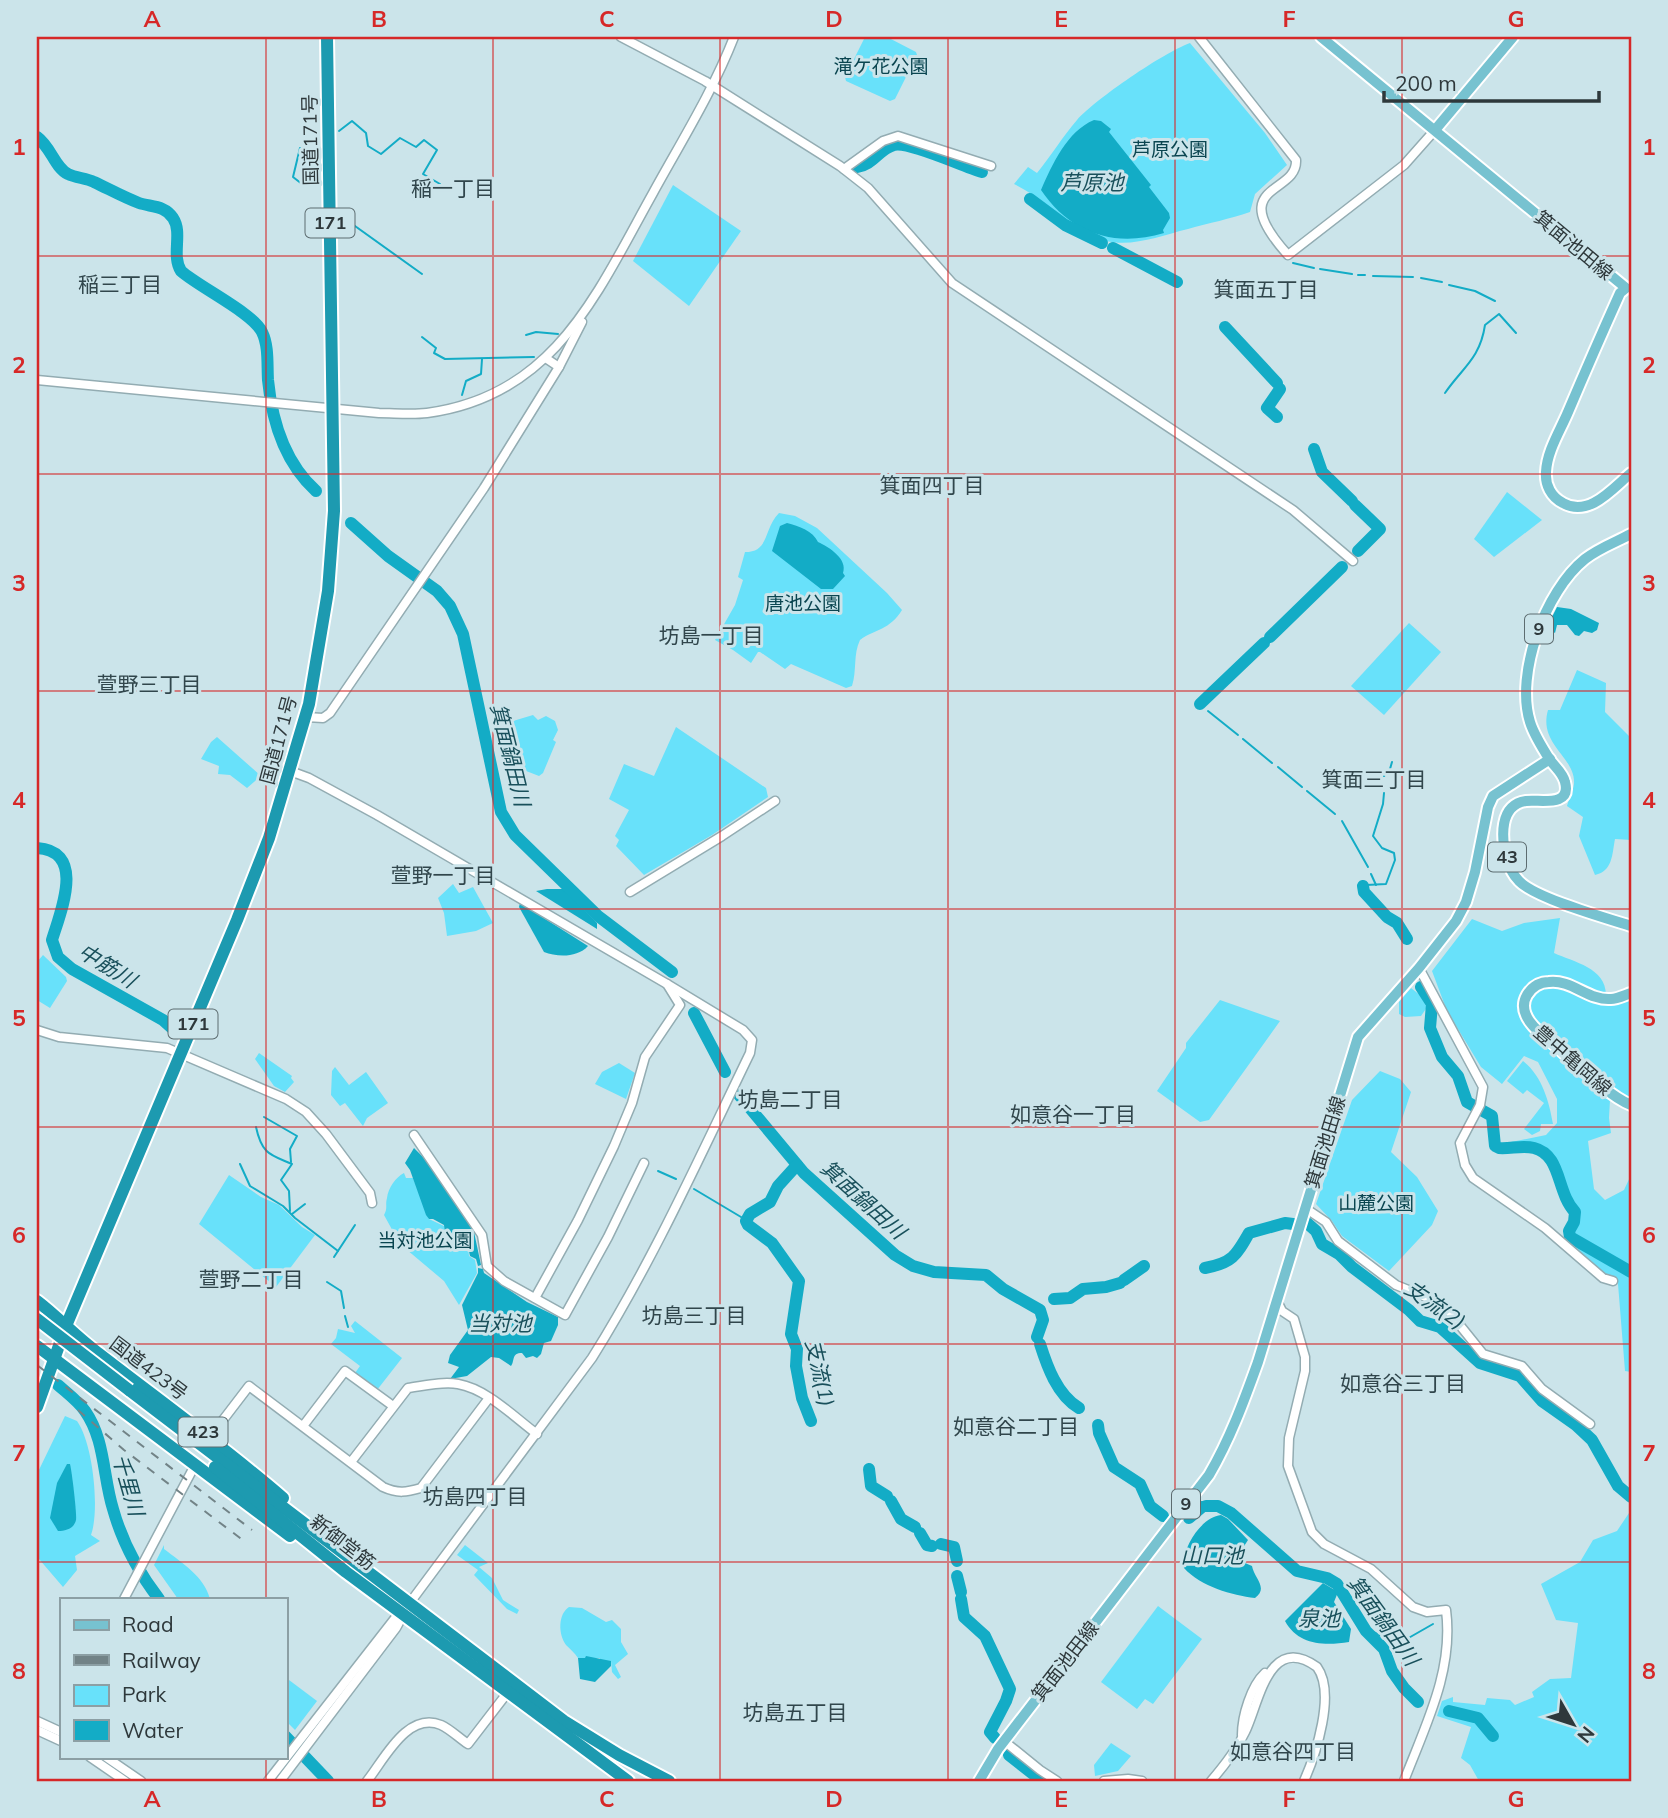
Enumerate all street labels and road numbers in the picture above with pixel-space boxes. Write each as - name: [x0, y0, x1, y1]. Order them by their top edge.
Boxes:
- street label: 国道171号: [297, 94, 323, 186]
- street label: 箕面池田線: [1530, 205, 1618, 285]
- road number: 171: [306, 208, 354, 238]
- road number: 9: [1525, 614, 1553, 644]
- street label: 国道171号: [255, 693, 301, 787]
- road number: 43: [1488, 842, 1526, 872]
- road number: 171: [168, 1009, 218, 1038]
- street label: 豊中亀岡線: [1529, 1020, 1617, 1100]
- street label: 箕面池田線: [1300, 1093, 1350, 1191]
- street label: 国道423号: [105, 1331, 193, 1405]
- road number: 423: [178, 1418, 228, 1447]
- road number: 9: [1172, 1490, 1200, 1518]
- street label: 新御堂筋: [306, 1509, 380, 1575]
- street label: 箕面池田線: [1026, 1616, 1104, 1706]

